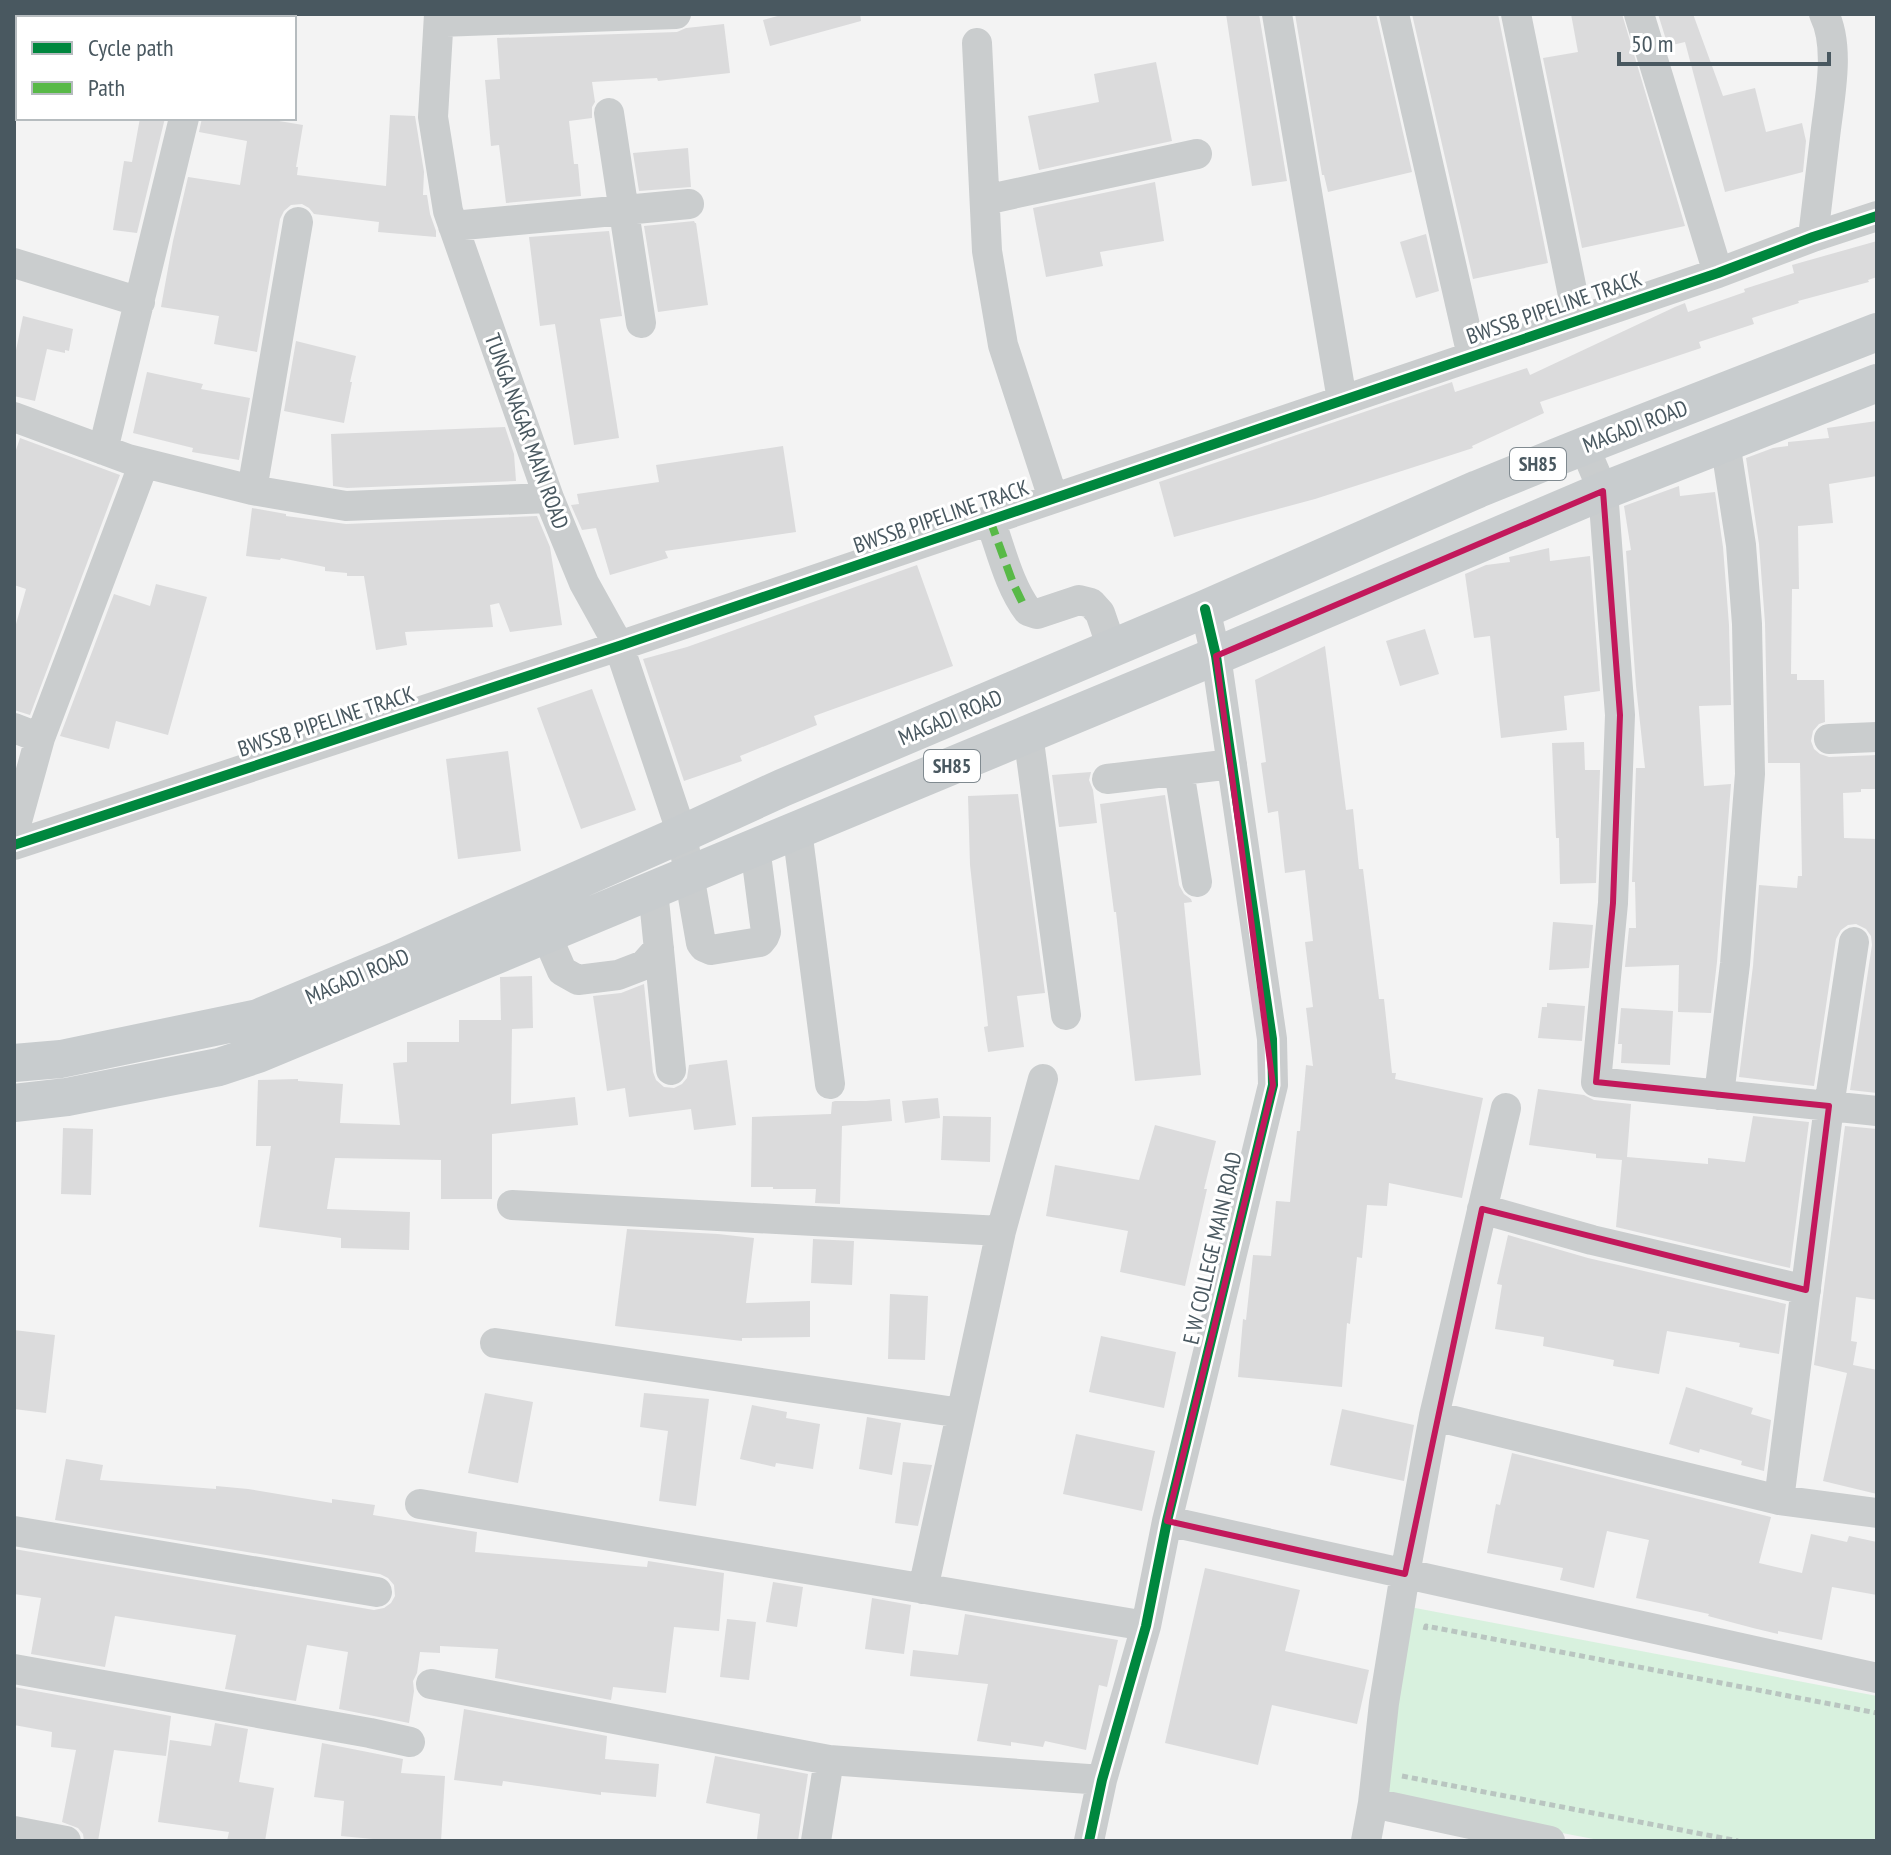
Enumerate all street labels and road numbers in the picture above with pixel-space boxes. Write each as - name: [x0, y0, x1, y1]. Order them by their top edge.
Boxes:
- street label: BWSSB PIPELINE TRACK: [1463, 264, 1646, 350]
- street label: TUNGA NAGAR MAIN ROAD: [479, 329, 575, 533]
- street label: MAGADI ROAD: [1579, 393, 1691, 459]
- road number: SH85: [1510, 448, 1566, 480]
- street label: BWSSB PIPELINE TRACK: [850, 473, 1033, 559]
- street label: BWSSB PIPELINE TRACK: [234, 679, 418, 763]
- street label: MAGADI ROAD: [894, 683, 1006, 751]
- road number: SH85: [924, 750, 980, 782]
- street label: MAGADI ROAD: [301, 942, 413, 1010]
- street label: E W COLLEGE MAIN ROAD: [1176, 1149, 1248, 1347]

